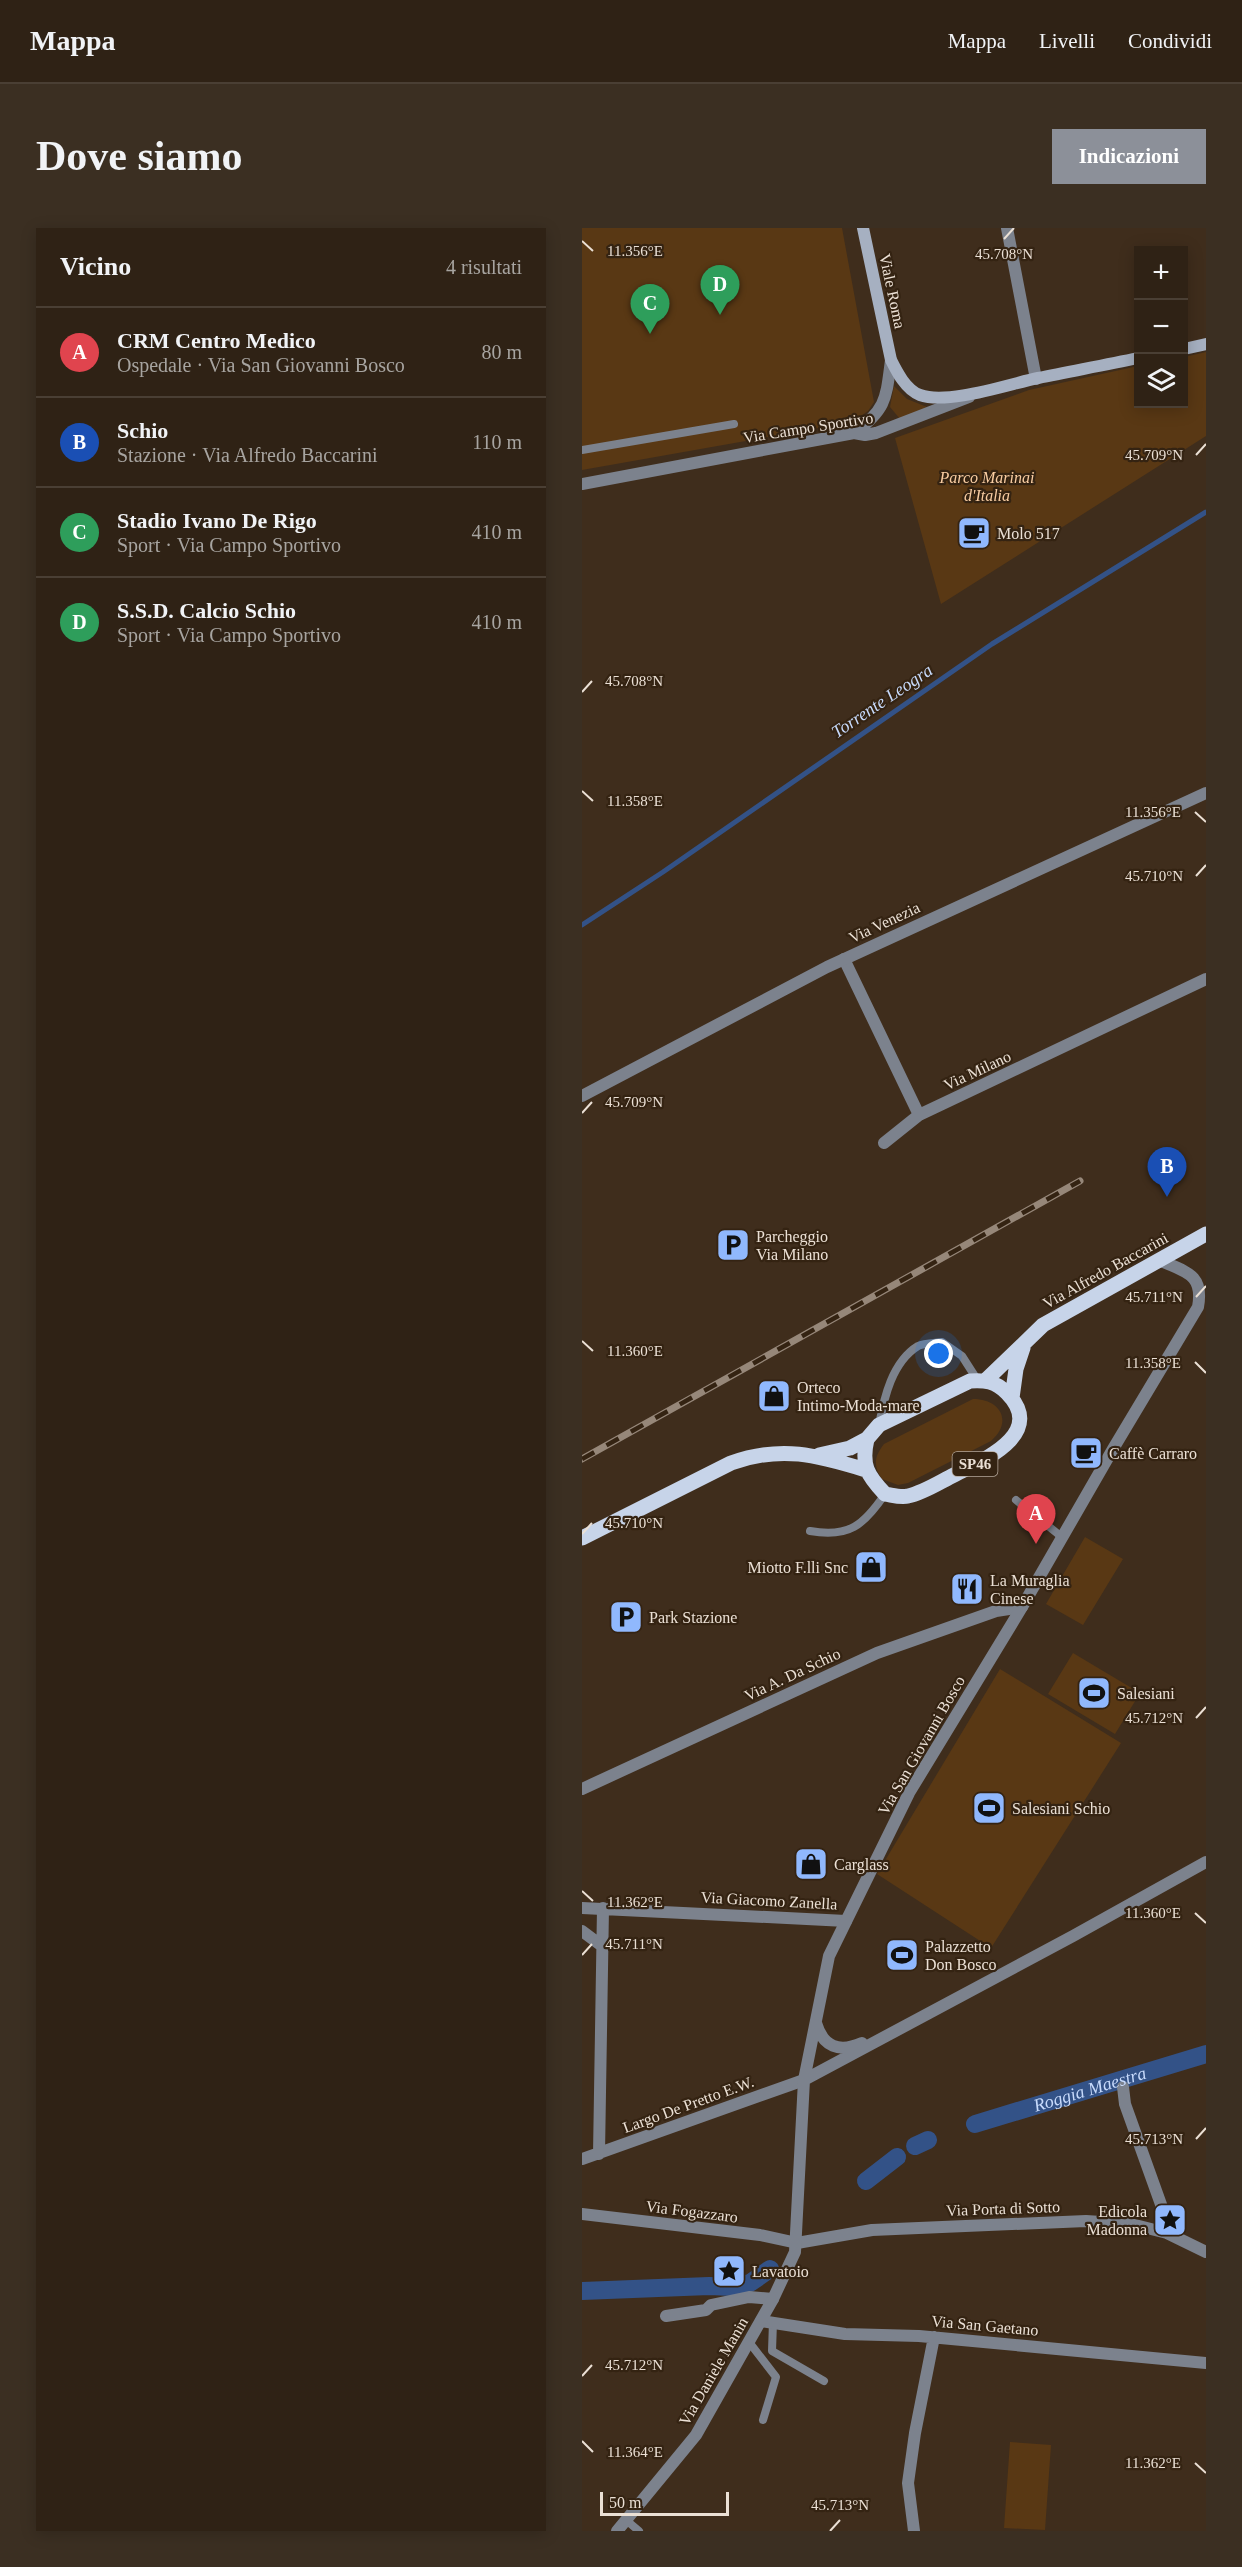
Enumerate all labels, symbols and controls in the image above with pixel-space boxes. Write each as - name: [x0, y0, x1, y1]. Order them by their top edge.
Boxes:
- text: Mappa: [30, 25, 116, 56]
- text: Mappa: [948, 29, 1006, 53]
- text: Livelli: [1039, 29, 1095, 53]
- text: Condividi: [1128, 29, 1212, 53]
- button: Indicazioni: [1052, 129, 1206, 184]
- text: Dove siamo: [36, 133, 242, 179]
- text: 11.356°E: [607, 243, 663, 259]
- text: 45.708°N: [975, 246, 1033, 262]
- map controls: [1134, 246, 1188, 408]
- button: +: [1134, 246, 1188, 300]
- text: Vicino: [60, 252, 131, 281]
- street label: Viale Roma: [876, 252, 909, 330]
- text: 4 risultati: [446, 256, 522, 278]
- pin: D: [700, 266, 740, 315]
- pin: C: [630, 285, 670, 334]
- button: −: [1134, 300, 1188, 354]
- text: CRM Centro Medico: [117, 328, 316, 353]
- text: A: [72, 341, 87, 363]
- text: 80 m: [481, 341, 522, 363]
- text: Ospedale · Via San Giovanni Bosco: [117, 354, 405, 376]
- button: layers: [1134, 354, 1188, 408]
- street label: Via Campo Sportivo: [742, 409, 874, 447]
- text: Schio: [117, 418, 168, 443]
- text: B: [73, 431, 86, 453]
- text: 110 m: [472, 431, 522, 453]
- text: Stazione · Via Alfredo Baccarini: [117, 444, 378, 466]
- text: 45.709°N: [1125, 447, 1183, 463]
- park label: Parco Marinai d'Italia: [939, 469, 1034, 504]
- text: Stadio Ivano De Rigo: [117, 508, 317, 533]
- cafe icon: Molo 517: [956, 515, 992, 551]
- text: C: [72, 521, 87, 543]
- text: 410 m: [471, 521, 522, 543]
- place label: Molo 517: [997, 525, 1060, 542]
- text: Sport · Via Campo Sportivo: [117, 534, 341, 556]
- text: S.S.D. Calcio Schio: [117, 598, 296, 623]
- text: D: [72, 611, 87, 633]
- text: 410 m: [471, 611, 522, 633]
- text: Sport · Via Campo Sportivo: [117, 624, 341, 646]
- water label: Torrente Leogra: [828, 660, 936, 742]
- text: 45.708°N: [605, 673, 663, 689]
- text: 11.358°E: [607, 793, 663, 809]
- text: 11.356°E: [1125, 804, 1181, 820]
- text: 45.710°N: [1125, 868, 1183, 884]
- street label: Via Venezia: [846, 899, 922, 946]
- street label: Via Milano: [941, 1047, 1014, 1093]
- text: 45.709°N: [605, 1094, 663, 1110]
- pin: B: [1148, 1148, 1186, 1197]
- parking icon: Parcheggio Via Milano: [715, 1227, 751, 1263]
- place label: Parcheggio Via Milano: [756, 1228, 828, 1263]
- street label: Via Alfredo Baccarini: [1040, 1229, 1171, 1312]
- text: 45.711°N: [1125, 1289, 1183, 1305]
- your location: [924, 1339, 953, 1368]
- text: 11.360°E: [607, 1343, 663, 1359]
- text: 11.358°E: [1125, 1355, 1181, 1371]
- shop icon: Orteco Intimo-Moda-mare: [756, 1378, 792, 1414]
- place label: Orteco Intimo-Moda-mare: [797, 1379, 920, 1414]
- cafe icon: Caffè Carraro: [1068, 1435, 1104, 1471]
- place label: Caffè Carraro: [1109, 1445, 1197, 1462]
- road number: SP46: [952, 1452, 998, 1476]
- pin: A: [1016, 1494, 1056, 1544]
- text: 45.710°N: [605, 1515, 663, 1531]
- shop icon: Miotto F.lli Snc: [853, 1549, 889, 1585]
- place label: Miotto F.lli Snc: [747, 1559, 848, 1576]
- restaurant icon: La Muraglia Cinese: [949, 1571, 985, 1607]
- place label: La Muraglia Cinese: [990, 1572, 1070, 1607]
- parking icon: Park Stazione: [608, 1599, 644, 1635]
- place label: Park Stazione: [649, 1609, 737, 1626]
- street label: Via A. Da Schio: [742, 1645, 843, 1704]
- street label: Via San Giovanni Bosco: [875, 1673, 968, 1818]
- sports icon: Salesiani: [1076, 1675, 1112, 1711]
- place label: Salesiani: [1117, 1685, 1175, 1702]
- text: 45.712°N: [1125, 1710, 1183, 1726]
- sports icon: Salesiani Schio: [971, 1790, 1007, 1826]
- place label: Salesiani Schio: [1012, 1800, 1110, 1817]
- shop icon: Carglass: [793, 1846, 829, 1882]
- place label: Carglass: [834, 1856, 889, 1874]
- street label: Via Giacomo Zanella: [700, 1888, 838, 1913]
- text: 11.362°E: [607, 1894, 663, 1910]
- text: 11.360°E: [1125, 1905, 1181, 1921]
- text: 45.711°N: [605, 1936, 663, 1952]
- sports icon: Palazzetto Don Bosco: [884, 1937, 920, 1973]
- place label: Palazzetto Don Bosco: [925, 1938, 997, 1973]
- water label: Roggia Maestra: [1030, 2063, 1149, 2116]
- street label: Largo De Pretto E.W.: [620, 2073, 756, 2137]
- text: 45.713°N: [1125, 2131, 1183, 2147]
- street label: Via Fogazzaro: [645, 2197, 739, 2227]
- street label: Via Porta di Sotto: [946, 2198, 1060, 2219]
- place icon: Edicola Madonna: [1152, 2202, 1188, 2238]
- place label: Edicola Madonna: [1087, 2203, 1147, 2238]
- place icon: Lavatoio: [711, 2253, 747, 2289]
- place label: Lavatoio: [752, 2263, 809, 2280]
- street label: Via San Gaetano: [931, 2312, 1039, 2339]
- street label: Via Daniele Manin: [676, 2314, 751, 2428]
- text: 45.712°N: [605, 2357, 663, 2373]
- text: 11.364°E: [607, 2444, 663, 2460]
- text: 11.362°E: [1125, 2455, 1181, 2471]
- scale bar: [600, 2489, 729, 2516]
- text: 50 m: [609, 2494, 641, 2511]
- text: 45.713°N: [811, 2497, 869, 2513]

